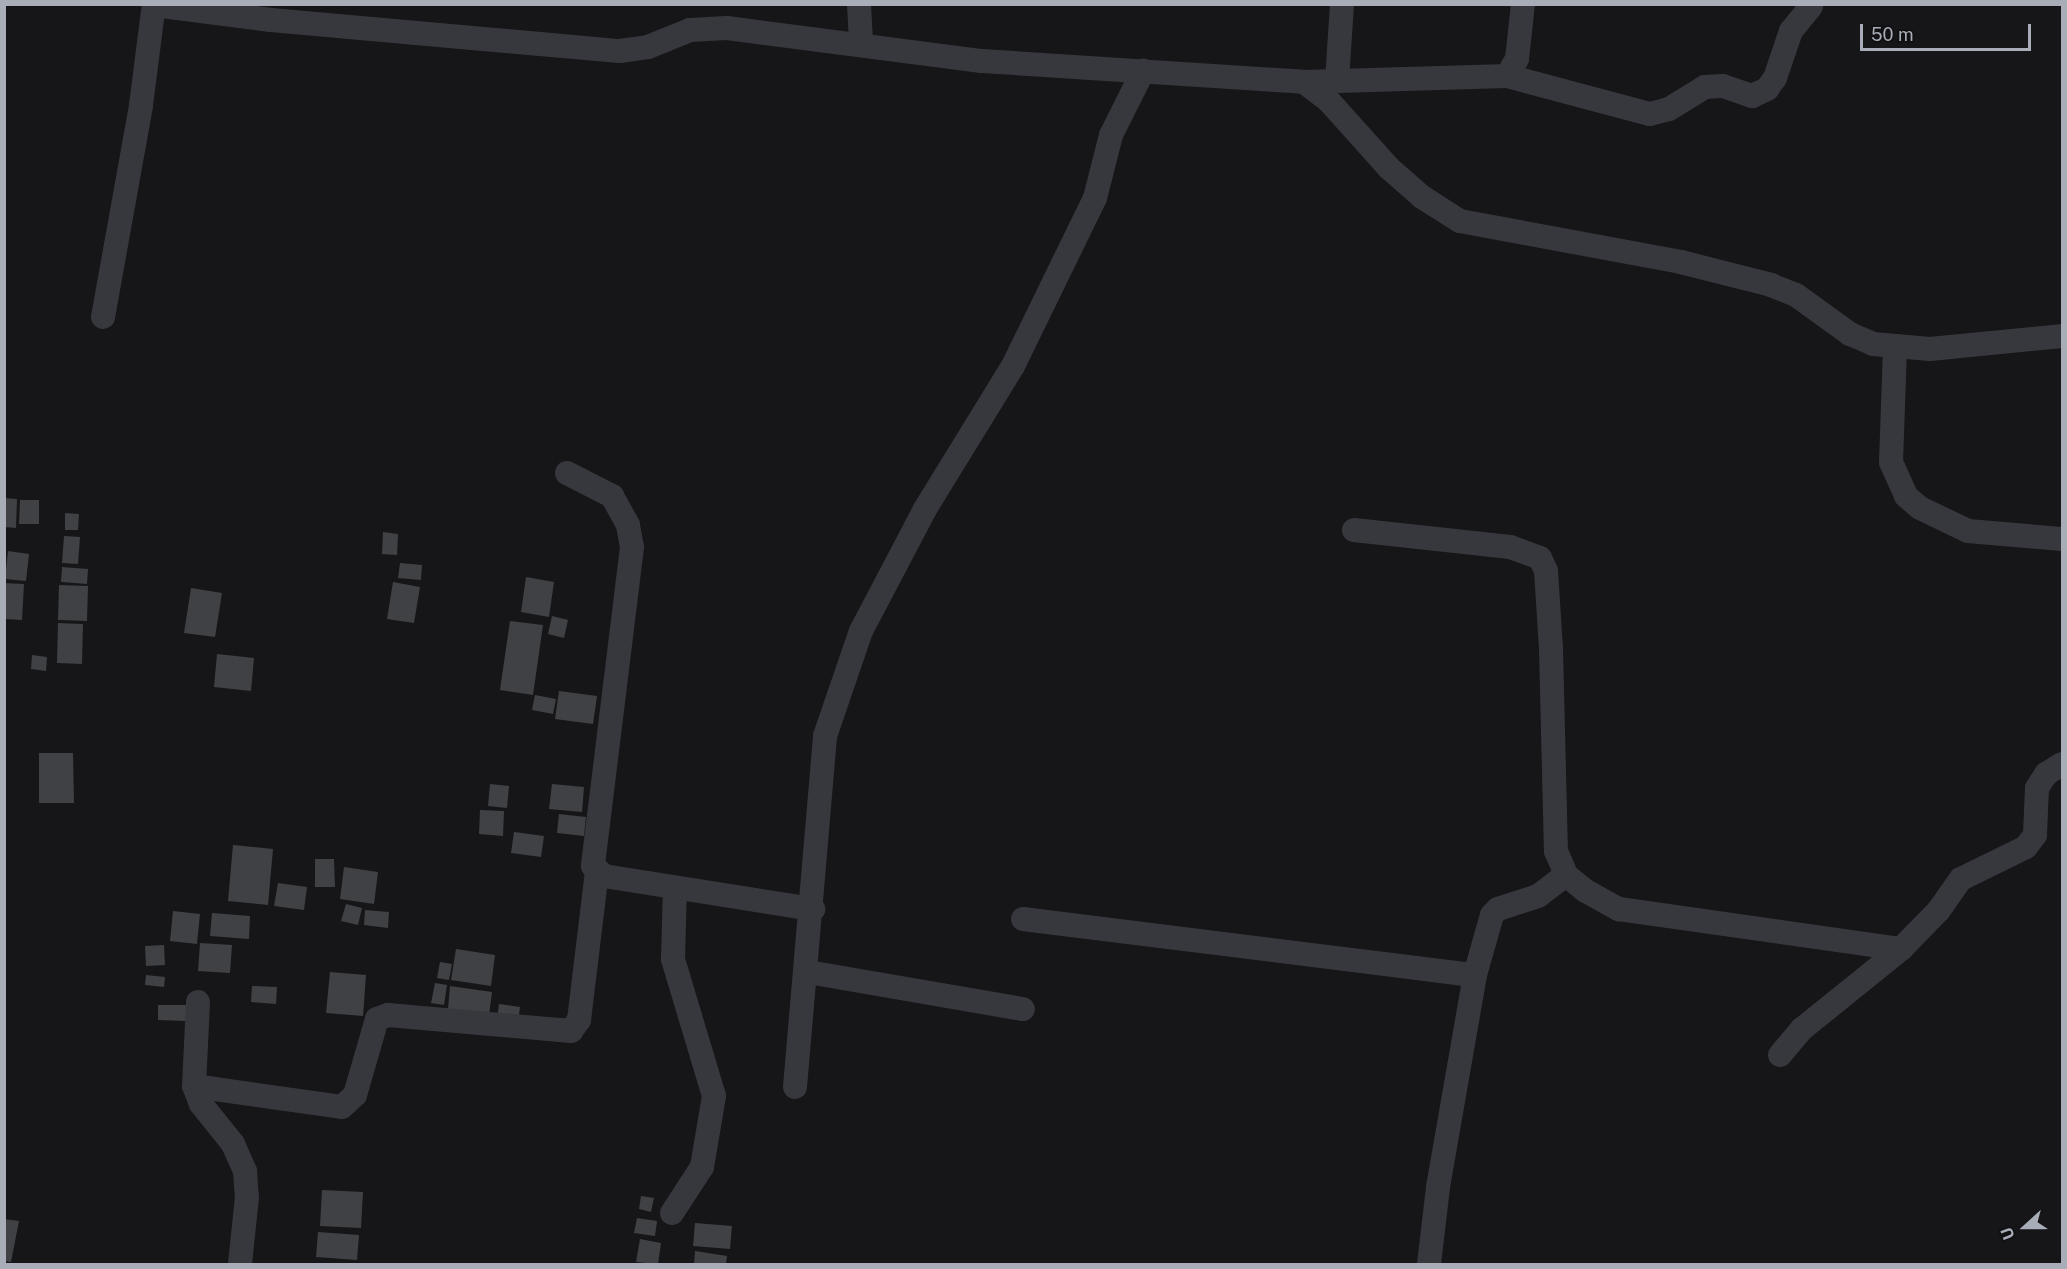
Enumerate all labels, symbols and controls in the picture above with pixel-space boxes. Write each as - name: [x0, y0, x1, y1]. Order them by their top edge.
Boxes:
- scale bar: [1863, 12, 2034, 50]
- text: 50 m: [1871, 24, 1914, 45]
- north arrow: [1995, 1197, 2055, 1257]
- text: U: [1997, 1225, 2019, 1242]

